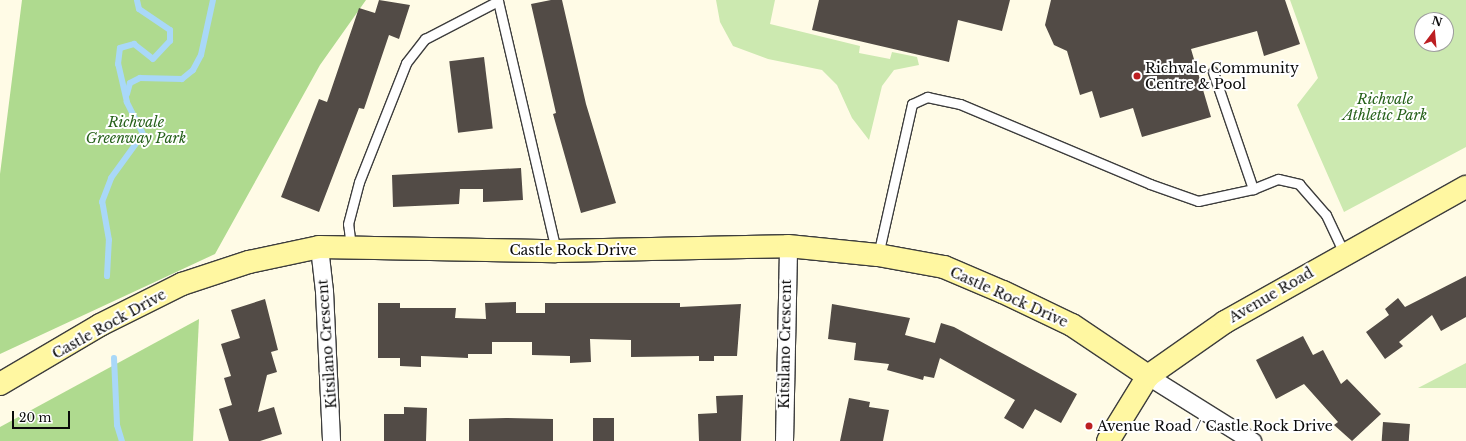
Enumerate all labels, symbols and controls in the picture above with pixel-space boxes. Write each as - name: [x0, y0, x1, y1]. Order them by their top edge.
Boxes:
- north arrow: [1414, 12, 1454, 52]
- text: N: [1430, 13, 1444, 30]
- place label: Richvale Community Centre & Pool: [1145, 60, 1299, 92]
- marker: Richvale Community Centre & Pool: [1132, 71, 1142, 81]
- park label: Richvale Athletic Park: [1343, 91, 1427, 124]
- park label: Richvale Greenway Park: [86, 114, 186, 146]
- street label: Castle Rock Drive: [509, 242, 637, 258]
- street label: Castle Rock Drive: [947, 263, 1071, 331]
- street label: Avenue Road: [1226, 264, 1316, 326]
- street label: Kitsilano Crescent: [314, 279, 340, 409]
- street label: Kitsilano Crescent: [775, 279, 795, 409]
- street label: Castle Rock Drive: [49, 286, 169, 362]
- scale bar: [14, 403, 72, 429]
- text: 20 m: [19, 410, 51, 425]
- place label: Avenue Road / Castle Rock Drive: [1097, 418, 1333, 434]
- marker: Avenue Road / Castle Rock Drive: [1084, 421, 1094, 431]

